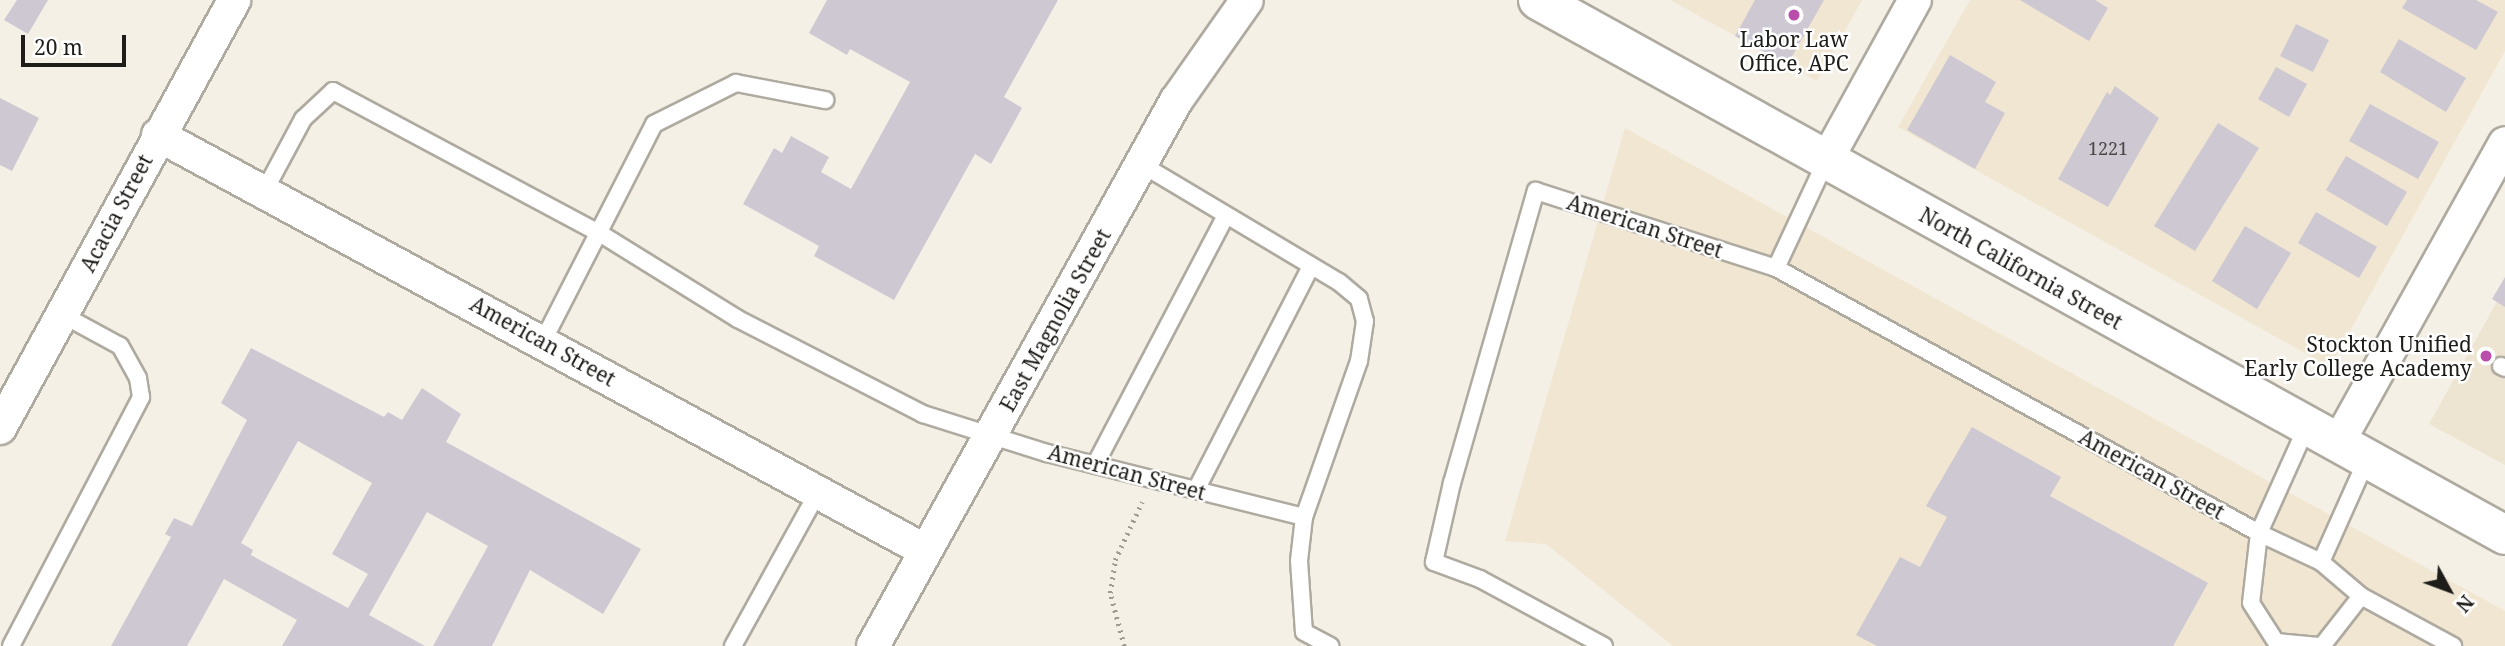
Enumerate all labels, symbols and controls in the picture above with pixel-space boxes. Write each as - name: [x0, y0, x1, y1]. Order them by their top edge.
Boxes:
- marker: Labor Law Office, APC: [1786, 7, 1802, 23]
- scale bar: [24, 21, 130, 65]
- place label: Labor Law Office, APC: [1739, 26, 1849, 76]
- text: 20 m: [34, 33, 83, 61]
- house number: 1221: [2088, 137, 2128, 159]
- street label: Acacia Street: [74, 150, 158, 276]
- street label: American Street: [1564, 189, 1726, 263]
- street label: North California Street: [1915, 202, 2127, 334]
- street label: East Magnolia Street: [994, 224, 1116, 416]
- street label: American Street: [466, 291, 620, 391]
- place label: Stockton Unified Early College Academy: [2244, 331, 2472, 381]
- marker: Stockton Unified Early College Academy: [2478, 348, 2494, 364]
- street label: American Street: [2075, 424, 2229, 524]
- street label: American Street: [1045, 439, 1209, 505]
- north arrow: [2414, 555, 2484, 625]
- text: N: [2450, 590, 2480, 618]

